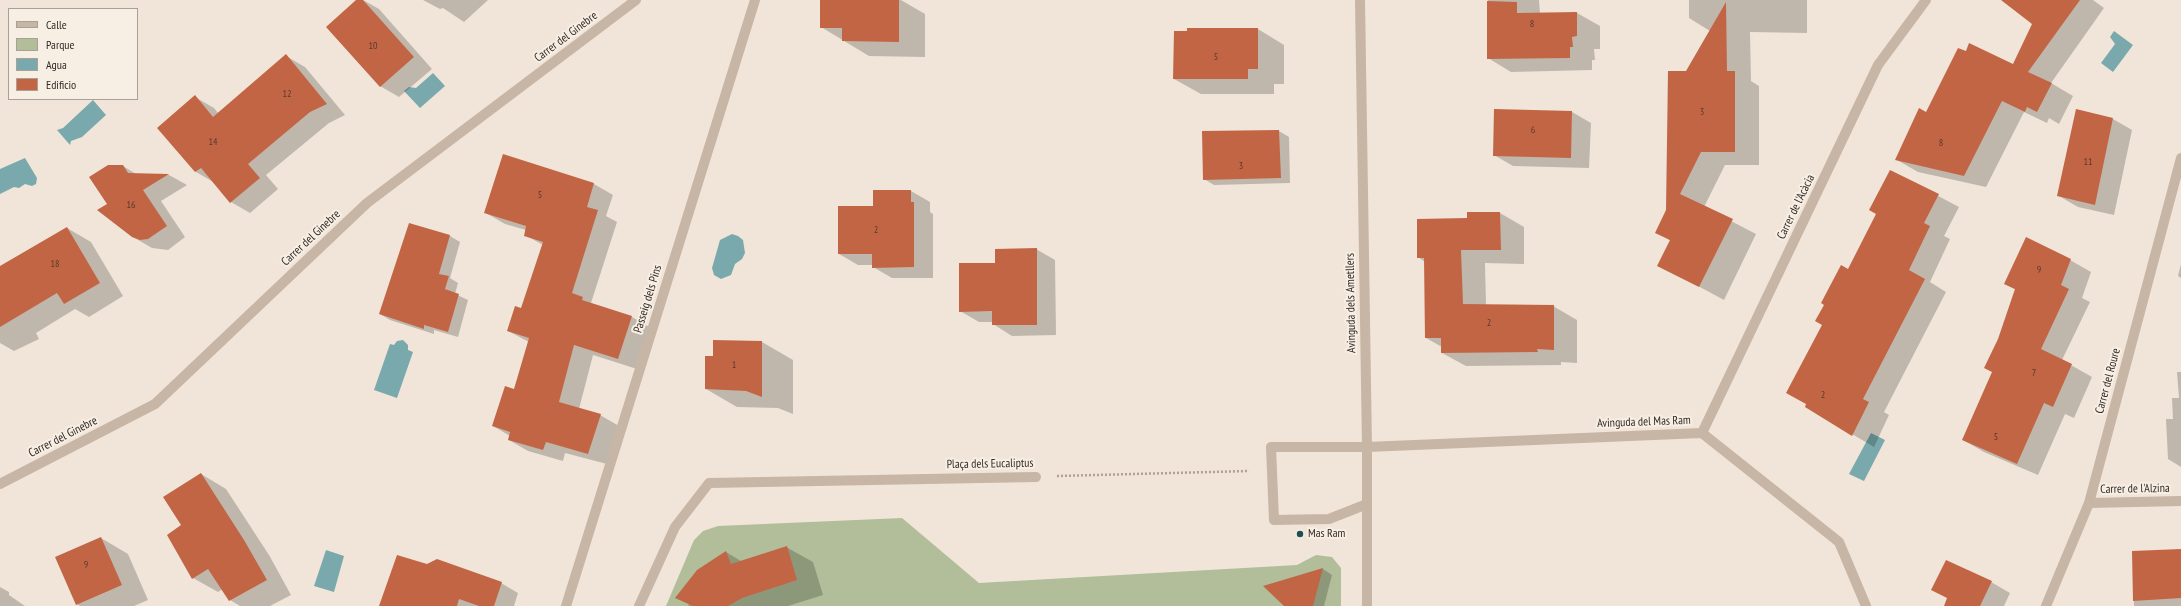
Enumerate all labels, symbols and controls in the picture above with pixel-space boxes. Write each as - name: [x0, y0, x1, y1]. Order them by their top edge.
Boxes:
- legend: [8, 8, 138, 100]
- street label: Carrer del Ginebre: [532, 9, 600, 65]
- text: Calle: [46, 17, 67, 32]
- house number: 8: [1530, 18, 1534, 30]
- text: Parque: [46, 37, 75, 52]
- house number: 10: [369, 40, 377, 52]
- house number: 5: [1214, 51, 1218, 63]
- text: Agua: [46, 57, 67, 72]
- text: Edificio: [46, 77, 76, 92]
- house number: 12: [283, 88, 291, 100]
- house number: 3: [1700, 106, 1704, 118]
- house number: 6: [1531, 124, 1535, 136]
- house number: 14: [209, 136, 217, 148]
- house number: 8: [1939, 137, 1943, 149]
- house number: 11: [2084, 156, 2092, 168]
- house number: 3: [1239, 160, 1243, 172]
- street label: Carrer de l'Acàcia: [1774, 172, 1818, 242]
- house number: 5: [538, 189, 542, 201]
- house number: 16: [127, 199, 135, 211]
- street label: Carrer del Ginebre: [279, 207, 343, 269]
- house number: 2: [874, 224, 878, 236]
- street label: Avinguda dels Ametllers: [1343, 253, 1359, 353]
- house number: 18: [51, 258, 59, 270]
- street label: Passeig dels Pins: [631, 263, 665, 335]
- house number: 9: [2037, 264, 2041, 276]
- house number: 2: [1487, 317, 1491, 329]
- street label: Carrer del Roure: [2092, 347, 2124, 415]
- house number: 1: [732, 359, 736, 371]
- house number: 7: [2032, 367, 2036, 379]
- house number: 2: [1821, 389, 1825, 401]
- street label: Avinguda del Mas Ram: [1597, 413, 1691, 431]
- street label: Carrer del Ginebre: [26, 414, 100, 460]
- house number: 5: [1994, 431, 1998, 443]
- street label: Plaça dels Eucaliptus: [946, 456, 1034, 472]
- street label: Carrer de l'Alzina: [2100, 481, 2170, 497]
- place label: Mas Ram: [1308, 527, 1345, 541]
- marker: Mas Ram: [1295, 529, 1305, 539]
- house number: 9: [84, 559, 88, 571]

